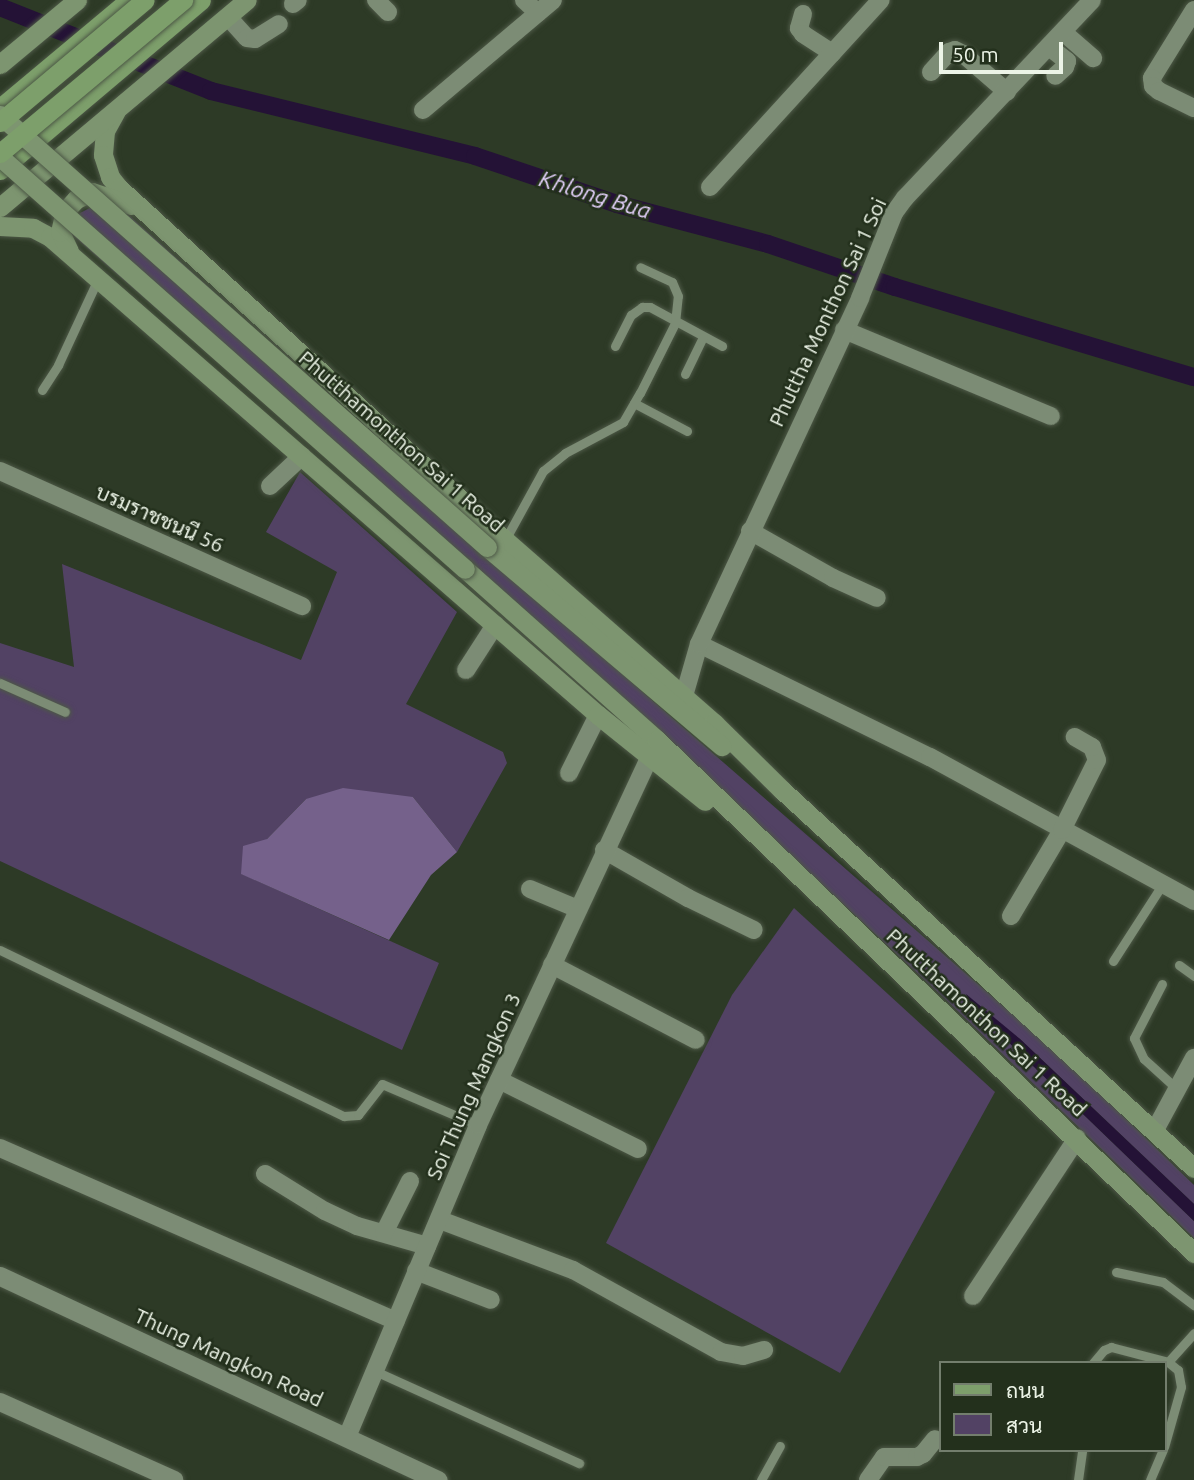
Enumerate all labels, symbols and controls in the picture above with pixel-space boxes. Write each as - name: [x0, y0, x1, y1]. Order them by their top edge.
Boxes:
- scale bar: [942, 28, 1066, 72]
- text: 50 m: [952, 42, 999, 66]
- water label: Khlong Bua: [536, 165, 654, 225]
- street label: Phuttha Monthon Sai 1 Soi: [763, 194, 891, 430]
- street label: Phutthamonthon Sai 1 Road: [294, 345, 510, 537]
- street label: บรมราชชนนี 56: [92, 478, 228, 558]
- street label: Phutthamonthon Sai 1 Road: [882, 923, 1092, 1121]
- street label: Soi Thung Mangkon 3: [420, 989, 526, 1183]
- street label: Thung Mangkon Road: [131, 1302, 327, 1412]
- legend: [939, 1361, 1166, 1452]
- text: ถนน: [1006, 1378, 1045, 1402]
- text: สวน: [1006, 1413, 1042, 1437]

